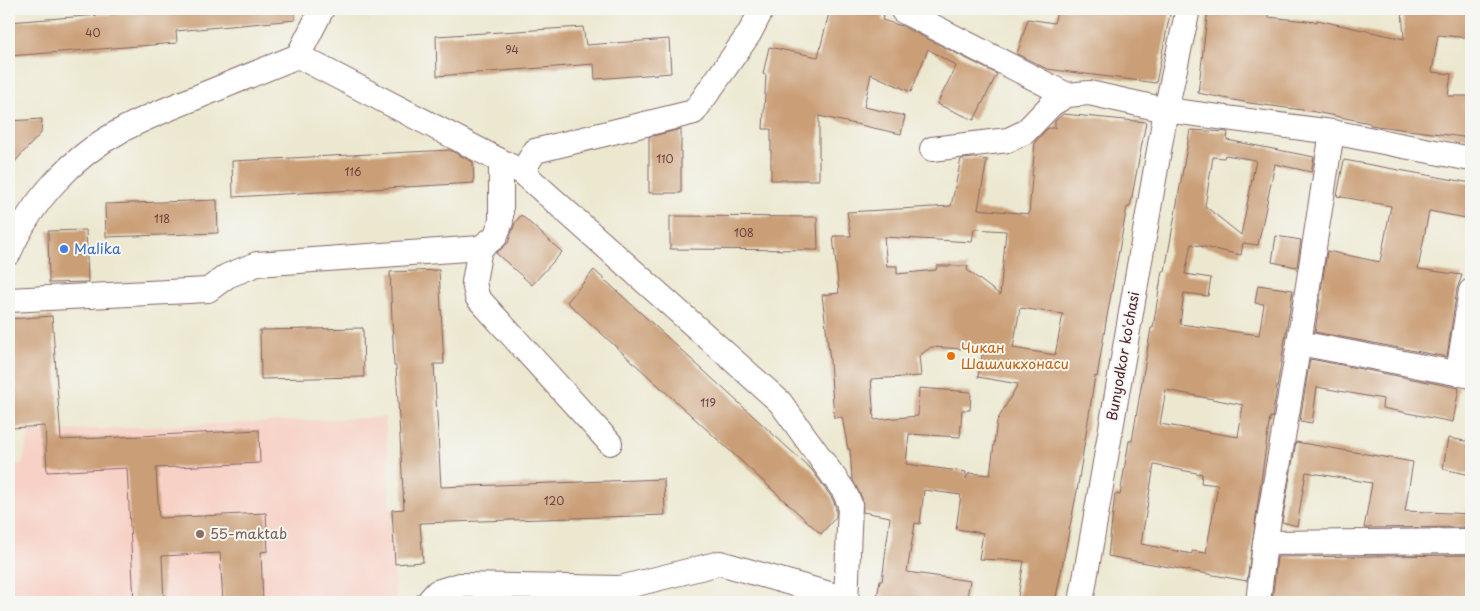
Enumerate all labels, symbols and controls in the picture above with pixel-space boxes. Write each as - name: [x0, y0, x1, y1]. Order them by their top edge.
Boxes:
- house number: 40: [85, 24, 101, 41]
- house number: 94: [505, 41, 519, 58]
- house number: 110: [656, 150, 674, 167]
- house number: 116: [345, 163, 362, 180]
- house number: 118: [154, 210, 170, 227]
- house number: 108: [734, 224, 754, 241]
- place label: Malika: [74, 238, 121, 259]
- marker: Malika: [58, 243, 70, 255]
- street label: Bunyodkor ko'chasi: [1101, 290, 1144, 422]
- place label: Чикан Шашликхонаси: [961, 337, 1069, 374]
- marker: Чикан Шашликхонаси: [945, 350, 957, 362]
- house number: 119: [700, 394, 716, 411]
- house number: 120: [544, 492, 564, 509]
- place label: 55-maktab: [210, 523, 287, 544]
- marker: 55-maktab: [194, 528, 206, 540]

